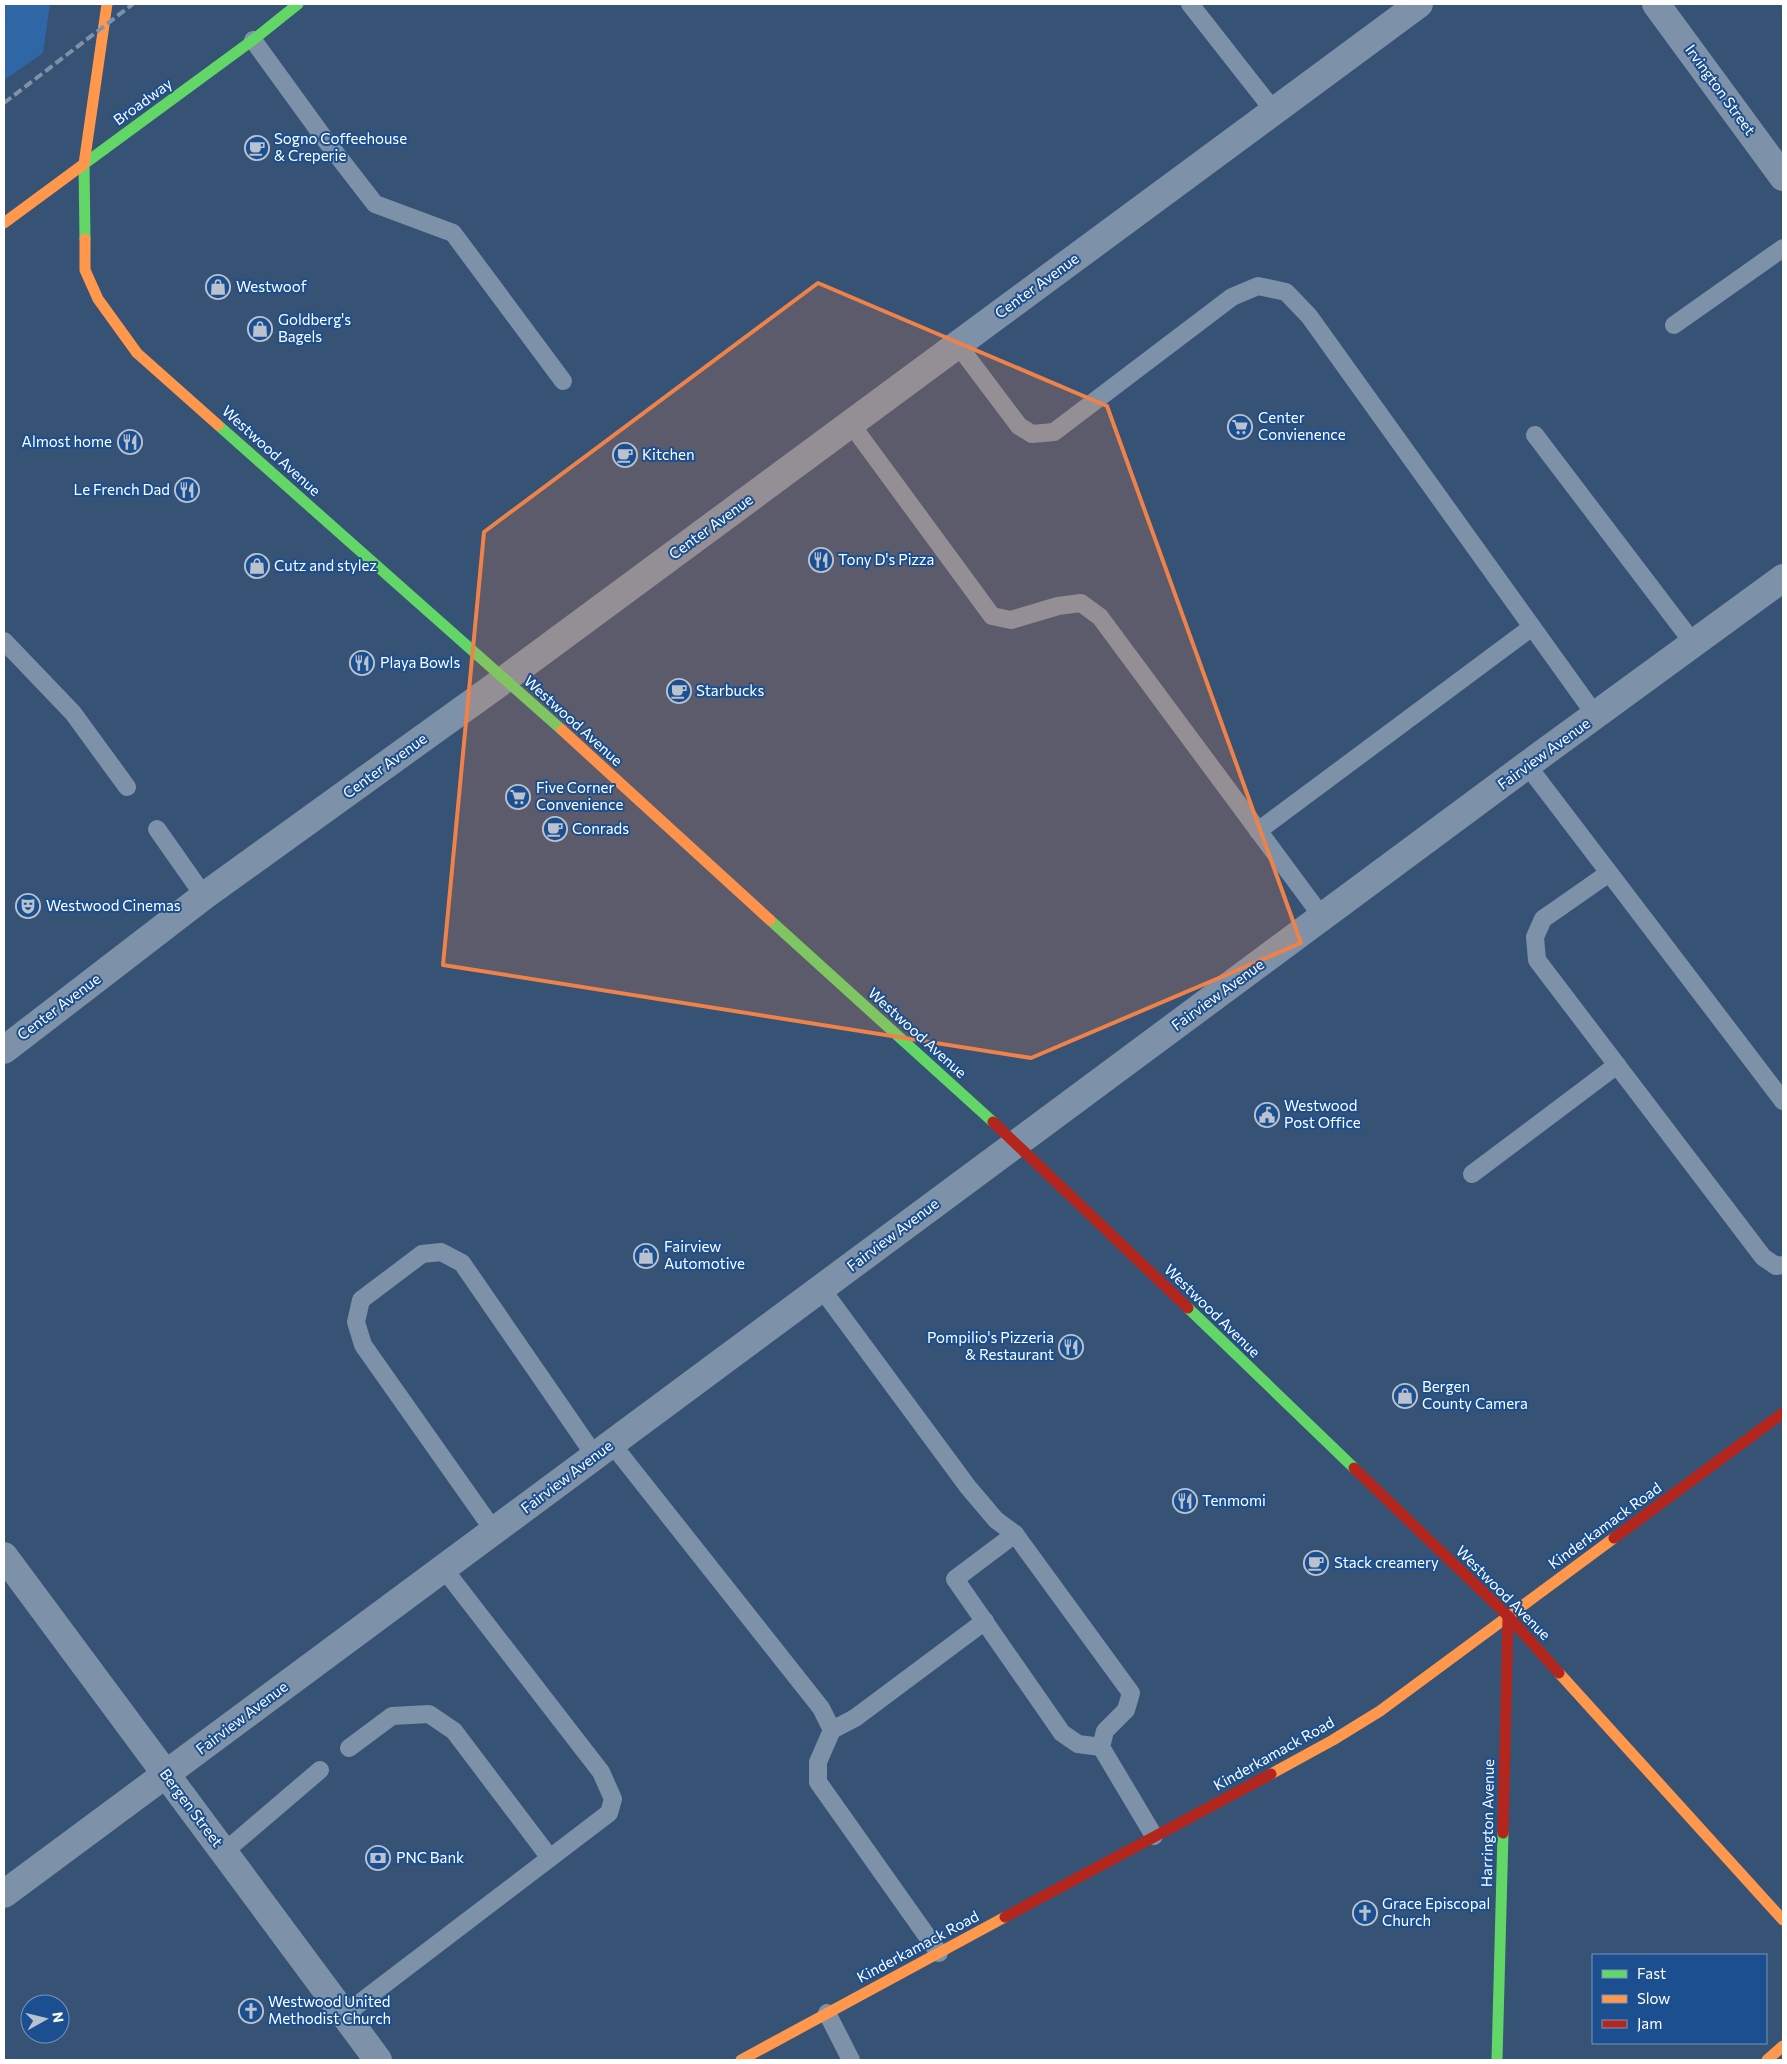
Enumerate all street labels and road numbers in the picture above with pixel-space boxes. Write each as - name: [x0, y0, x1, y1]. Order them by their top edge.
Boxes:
- street label: Irvington Street: [1682, 41, 1760, 138]
- street label: Broadway: [110, 74, 175, 129]
- street label: Center Avenue: [991, 249, 1082, 322]
- street label: Westwood Avenue: [219, 401, 325, 499]
- street label: Center Avenue: [665, 490, 756, 563]
- street label: Westwood Avenue: [521, 671, 627, 769]
- street label: Fairview Avenue: [1494, 713, 1593, 793]
- street label: Center Avenue: [339, 729, 430, 802]
- street label: Fairview Avenue: [1168, 954, 1267, 1034]
- street label: Center Avenue: [13, 969, 104, 1043]
- street label: Westwood Avenue: [865, 983, 971, 1081]
- street label: Fairview Avenue: [843, 1194, 942, 1275]
- street label: Westwood Avenue: [1161, 1260, 1264, 1361]
- street label: Fairview Avenue: [517, 1436, 616, 1517]
- street label: Kinderkamack Road: [1544, 1478, 1664, 1572]
- street label: Westwood Avenue: [1453, 1541, 1555, 1643]
- street label: Fairview Avenue: [192, 1677, 291, 1758]
- street label: Kinderkamack Road: [1210, 1712, 1337, 1794]
- street label: Harrington Avenue: [1477, 1759, 1497, 1887]
- street label: Bergen Street: [157, 1765, 227, 1850]
- street label: Kinderkamack Road: [854, 1906, 982, 1986]

